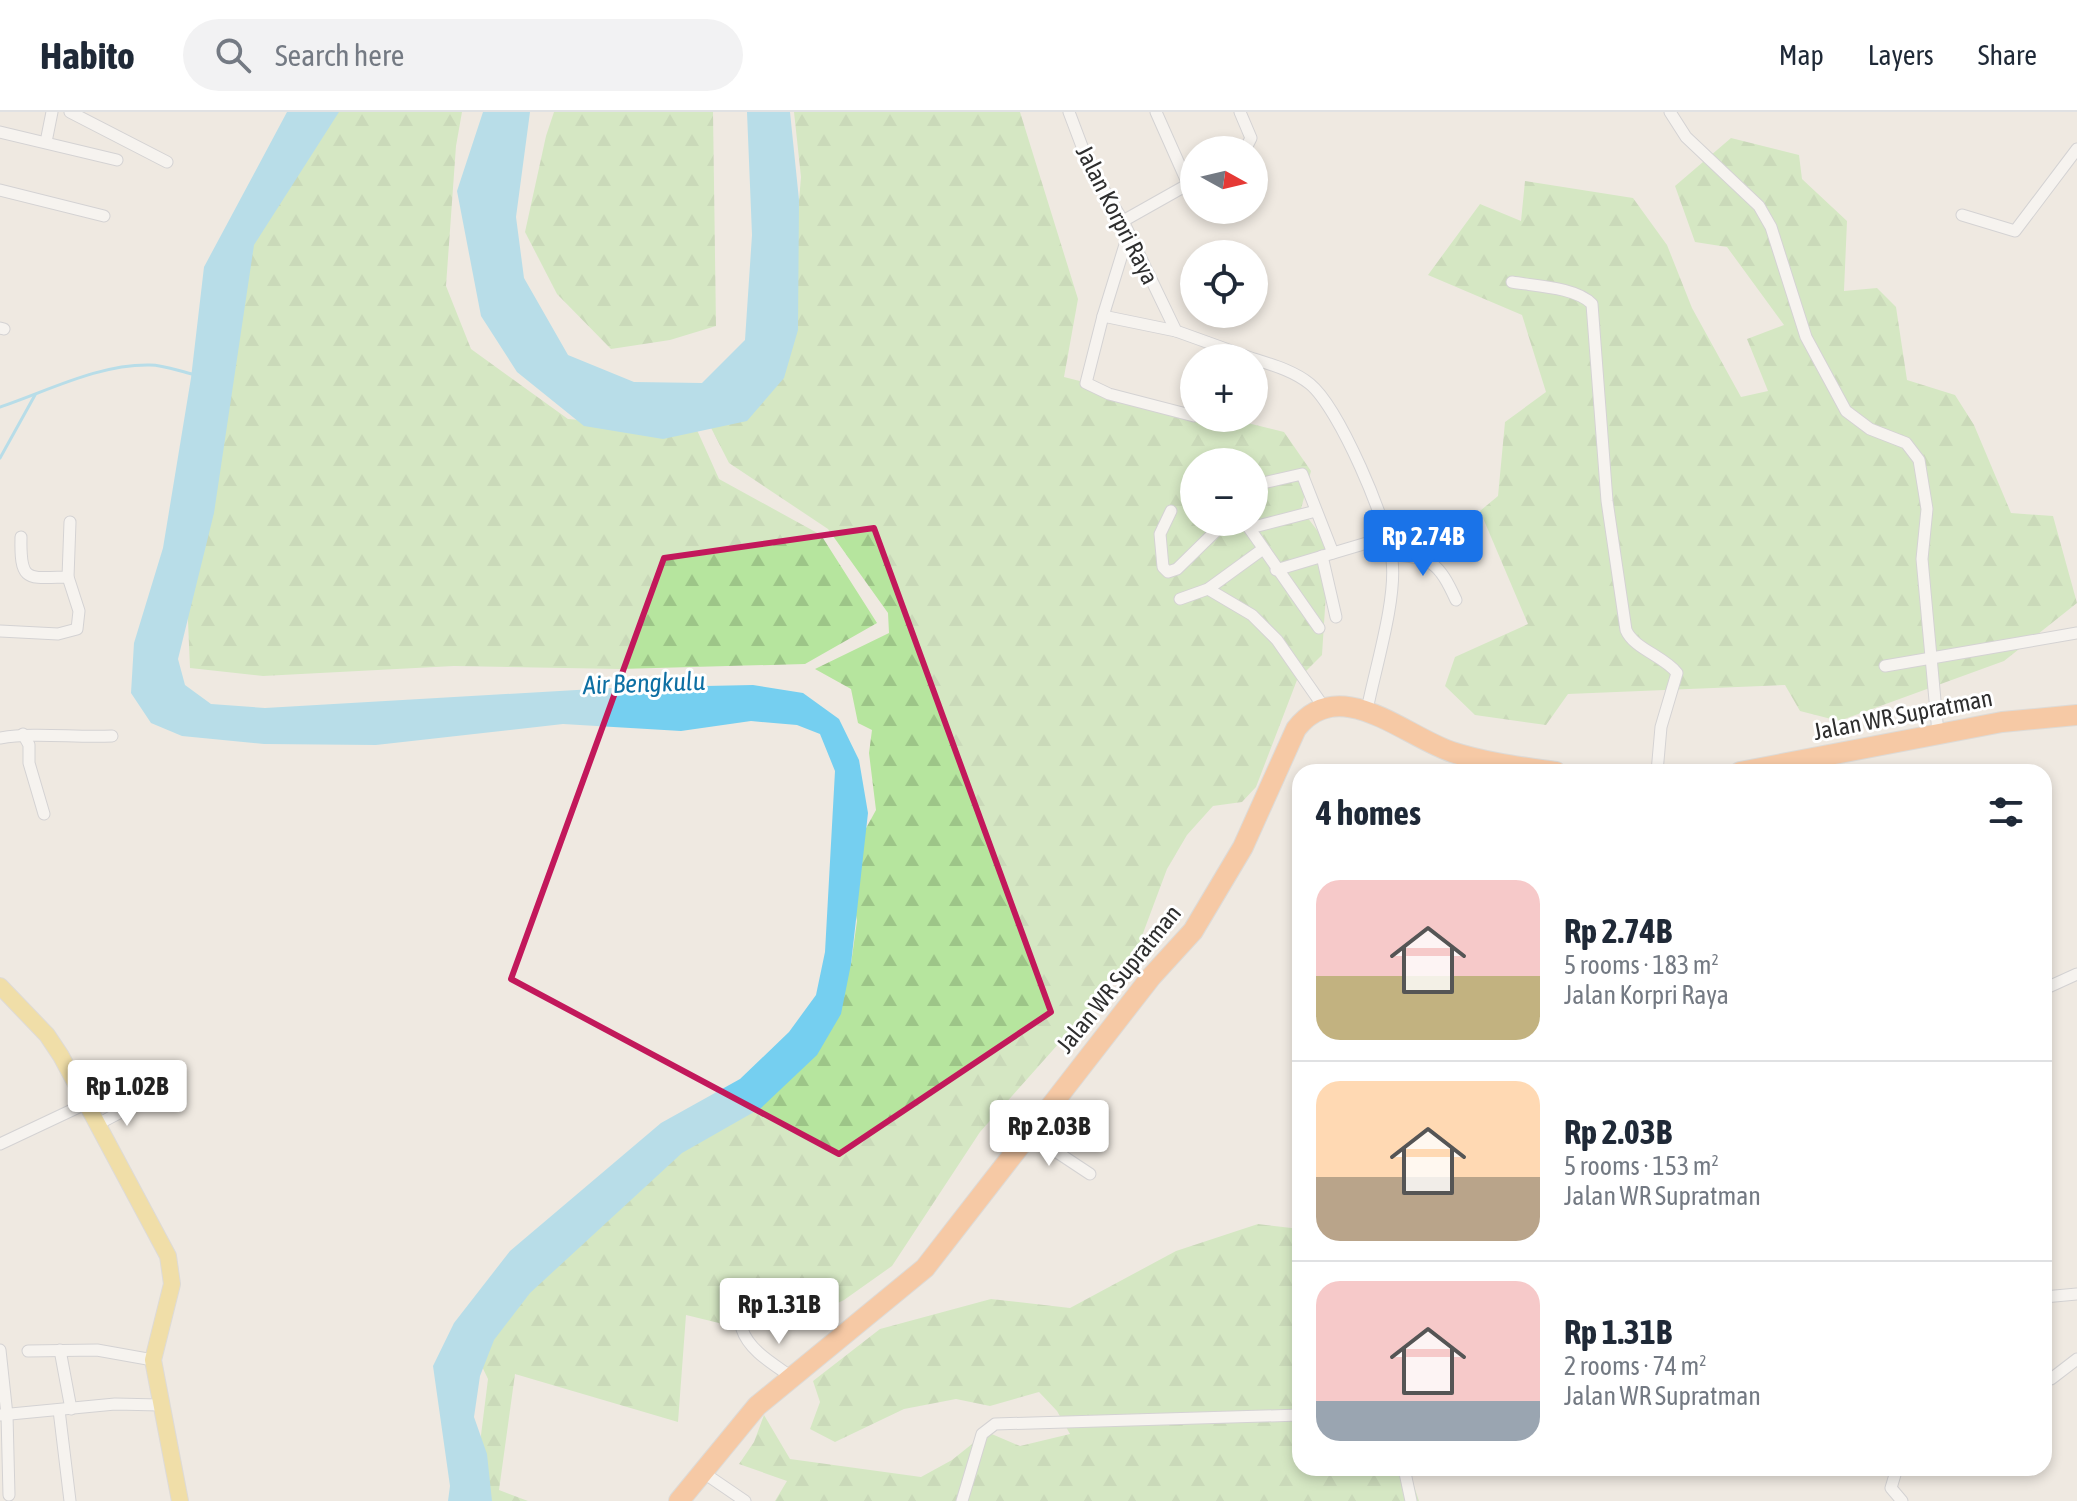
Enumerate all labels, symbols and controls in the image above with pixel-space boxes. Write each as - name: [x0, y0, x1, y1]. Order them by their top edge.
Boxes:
- search box: [183, 19, 743, 91]
- icon: search: [211, 33, 255, 77]
- text: Habito: [40, 34, 135, 77]
- text: Search here: [275, 38, 404, 72]
- text: Map: [1779, 39, 1824, 71]
- text: Layers: [1868, 39, 1934, 71]
- text: Share: [1978, 39, 2037, 71]
- north arrow: [1180, 136, 1268, 224]
- map controls: [1180, 136, 1268, 536]
- street label: Jalan Korpri Raya: [1071, 141, 1164, 289]
- button: locate: [1180, 240, 1268, 328]
- button: +: [1180, 344, 1268, 432]
- button: −: [1180, 448, 1268, 536]
- pin: Rp 2.74B: [1340, 510, 1506, 578]
- text: Rp 2.74B: [1382, 521, 1464, 551]
- water label: Air Bengkulu: [581, 666, 706, 700]
- street label: Jalan WR Supratman: [1811, 684, 1995, 745]
- icon: filters: [1984, 790, 2028, 834]
- text: 4 homes: [1316, 793, 1421, 832]
- street label: Jalan WR Supratman: [1051, 900, 1186, 1058]
- text: Rp 2.74B: [1564, 911, 1672, 950]
- icon: home: [1380, 912, 1476, 1008]
- text: 5 rooms · 183 m²: [1564, 950, 1719, 980]
- text: Jalan Korpri Raya: [1564, 980, 1729, 1010]
- pin: Rp 1.02B: [44, 1060, 210, 1128]
- text: Rp 1.02B: [86, 1071, 168, 1101]
- pin: Rp 2.03B: [966, 1100, 1132, 1168]
- text: Rp 2.03B: [1008, 1111, 1090, 1141]
- text: Rp 2.03B: [1564, 1112, 1672, 1151]
- icon: home: [1380, 1113, 1476, 1209]
- text: 5 rooms · 153 m²: [1564, 1151, 1719, 1181]
- text: Jalan WR Supratman: [1564, 1181, 1761, 1211]
- pin: Rp 1.31B: [696, 1278, 862, 1346]
- text: Rp 1.31B: [738, 1289, 820, 1319]
- text: Rp 1.31B: [1564, 1312, 1672, 1351]
- icon: home: [1380, 1313, 1476, 1409]
- text: 2 rooms · 74 m²: [1564, 1351, 1706, 1381]
- text: Jalan WR Supratman: [1564, 1381, 1761, 1411]

